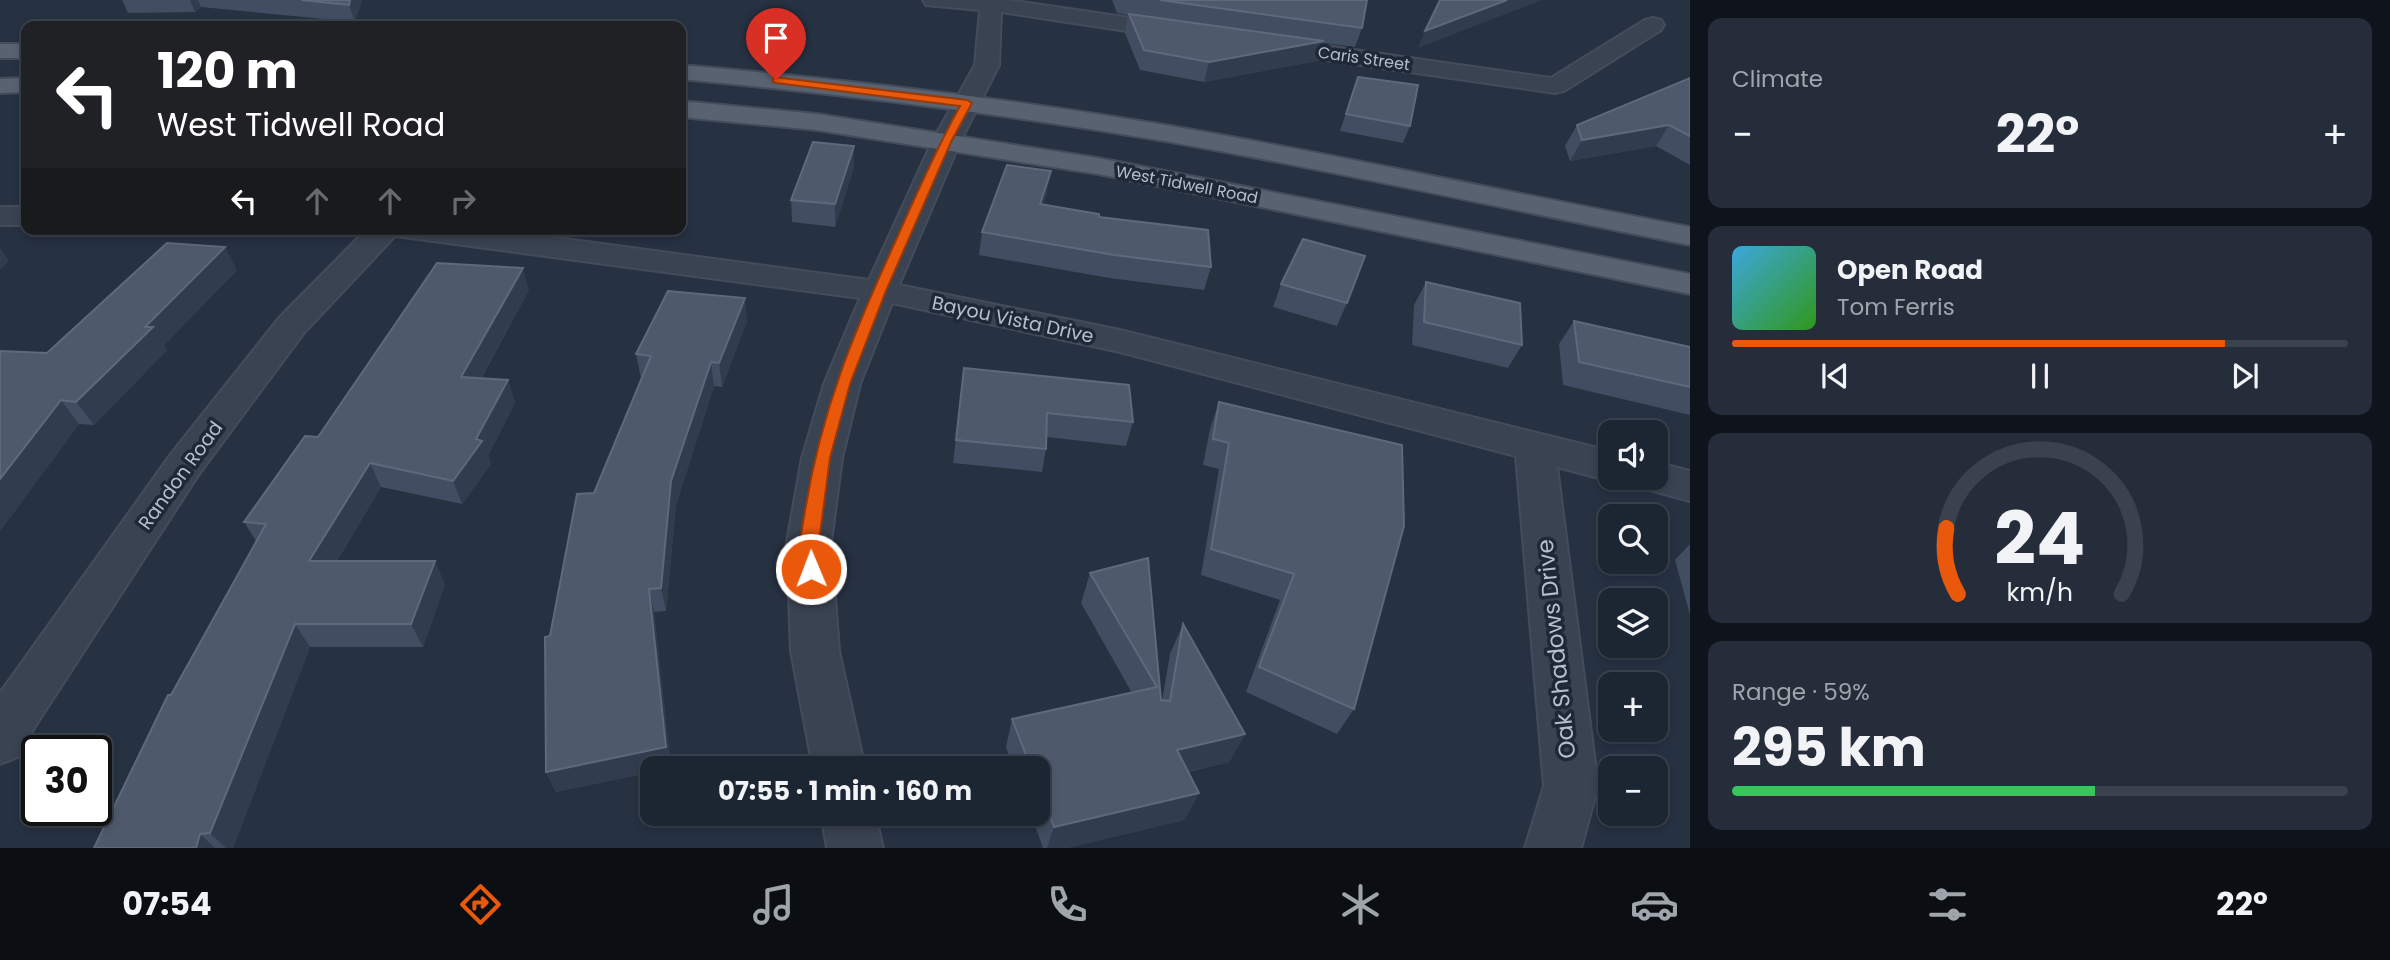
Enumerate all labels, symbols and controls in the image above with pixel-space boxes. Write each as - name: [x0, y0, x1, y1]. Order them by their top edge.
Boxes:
- pin: [746, 8, 806, 80]
- icon: arrive: [757, 19, 795, 57]
- text: 120 m: [157, 37, 298, 105]
- street label: Caris Street: [1317, 41, 1412, 76]
- icon: left: [42, 49, 133, 140]
- text: Climate: [1732, 63, 1823, 95]
- text: 22°: [1996, 98, 2079, 171]
- text: West Tidwell Road: [157, 102, 445, 147]
- text: −: [1732, 108, 1753, 161]
- text: +: [2322, 108, 2348, 161]
- street label: West Tidwell Road: [1114, 159, 1260, 210]
- icon: left: [225, 182, 263, 220]
- icon: ahead: [298, 182, 336, 220]
- icon: ahead: [371, 182, 409, 220]
- icon: right: [444, 182, 482, 220]
- text: Open Road: [1837, 252, 1983, 288]
- street label: Bayou Vista Drive: [930, 289, 1096, 350]
- text: Tom Ferris: [1837, 291, 1955, 323]
- icon: previous: [1816, 357, 1854, 395]
- icon: pause: [2021, 357, 2059, 395]
- icon: next: [2226, 357, 2264, 395]
- street label: Randon Road: [132, 415, 229, 535]
- map controls: [1598, 420, 1668, 826]
- button: sound: [1598, 420, 1668, 490]
- text: 24: [1995, 488, 2085, 589]
- button: search: [1598, 504, 1668, 574]
- position arrow: [774, 532, 848, 606]
- street label: Oak Shadows Drive: [1529, 538, 1583, 760]
- text: km/h: [2007, 575, 2073, 610]
- button: layers: [1598, 588, 1668, 658]
- button: +: [1598, 672, 1668, 742]
- text: Range · 59%: [1732, 676, 1870, 708]
- text: 295 km: [1732, 711, 1926, 784]
- speed limit sign: 30: [21, 735, 112, 826]
- button: −: [1598, 756, 1668, 826]
- text: 07:55 · 1 min · 160 m: [718, 773, 972, 809]
- icon: directions: [456, 880, 505, 929]
- icon: music: [749, 880, 798, 929]
- icon: phone: [1043, 880, 1092, 929]
- icon: climate: [1336, 880, 1385, 929]
- icon: car: [1630, 880, 1679, 929]
- icon: filters: [1923, 880, 1972, 929]
- text: 07:54: [122, 881, 212, 926]
- text: 22°: [2216, 881, 2268, 926]

